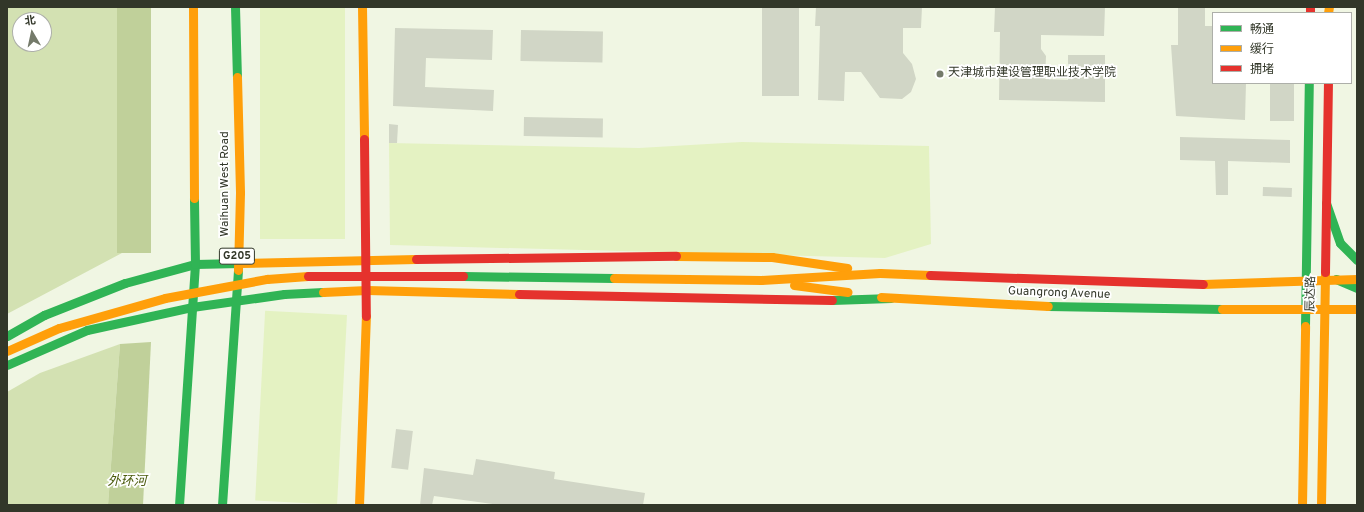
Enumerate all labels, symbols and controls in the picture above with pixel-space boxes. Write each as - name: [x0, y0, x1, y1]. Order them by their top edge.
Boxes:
- north arrow: [12, 12, 52, 52]
- legend: [1212, 12, 1352, 84]
- text: 北: [24, 13, 37, 29]
- text: 畅通: [1250, 22, 1274, 38]
- text: 缓行: [1250, 42, 1274, 58]
- text: 拥堵: [1250, 62, 1274, 78]
- place label: 天津城市建设管理职业技术学院: [948, 67, 1116, 81]
- marker: 天津城市建设管理职业技术学院: [935, 69, 945, 79]
- street label: Waihuan West Road: [219, 131, 233, 237]
- road number: G205: [218, 247, 256, 265]
- street label: 辰达路: [1304, 276, 1320, 312]
- street label: Guangrong Avenue: [1007, 285, 1111, 303]
- water label: 外环河: [108, 474, 146, 490]

